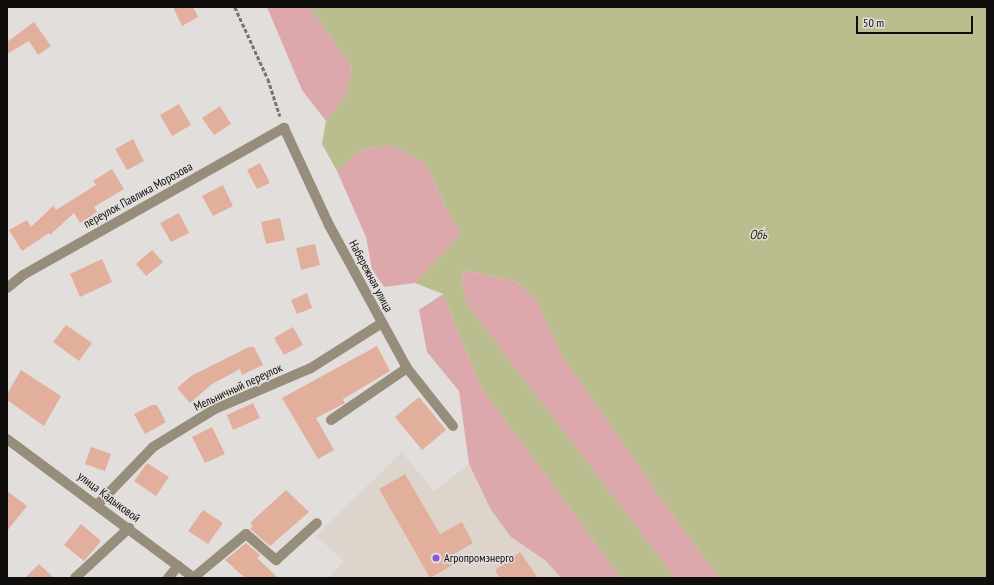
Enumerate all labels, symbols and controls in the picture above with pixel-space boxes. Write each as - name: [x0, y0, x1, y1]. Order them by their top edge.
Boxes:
- scale bar: [858, 8, 975, 34]
- text: 50 m: [863, 15, 884, 30]
- street label: переулок Павлика Морозова: [81, 159, 195, 231]
- water label: Обь: [749, 227, 767, 243]
- street label: Набережная улица: [346, 237, 396, 315]
- street label: Мельничный переулок: [192, 360, 284, 414]
- street label: улица Кадыковой: [75, 469, 143, 525]
- place label: Агропромэнерго: [444, 551, 514, 565]
- marker: Агропромэнерго: [431, 553, 441, 563]

